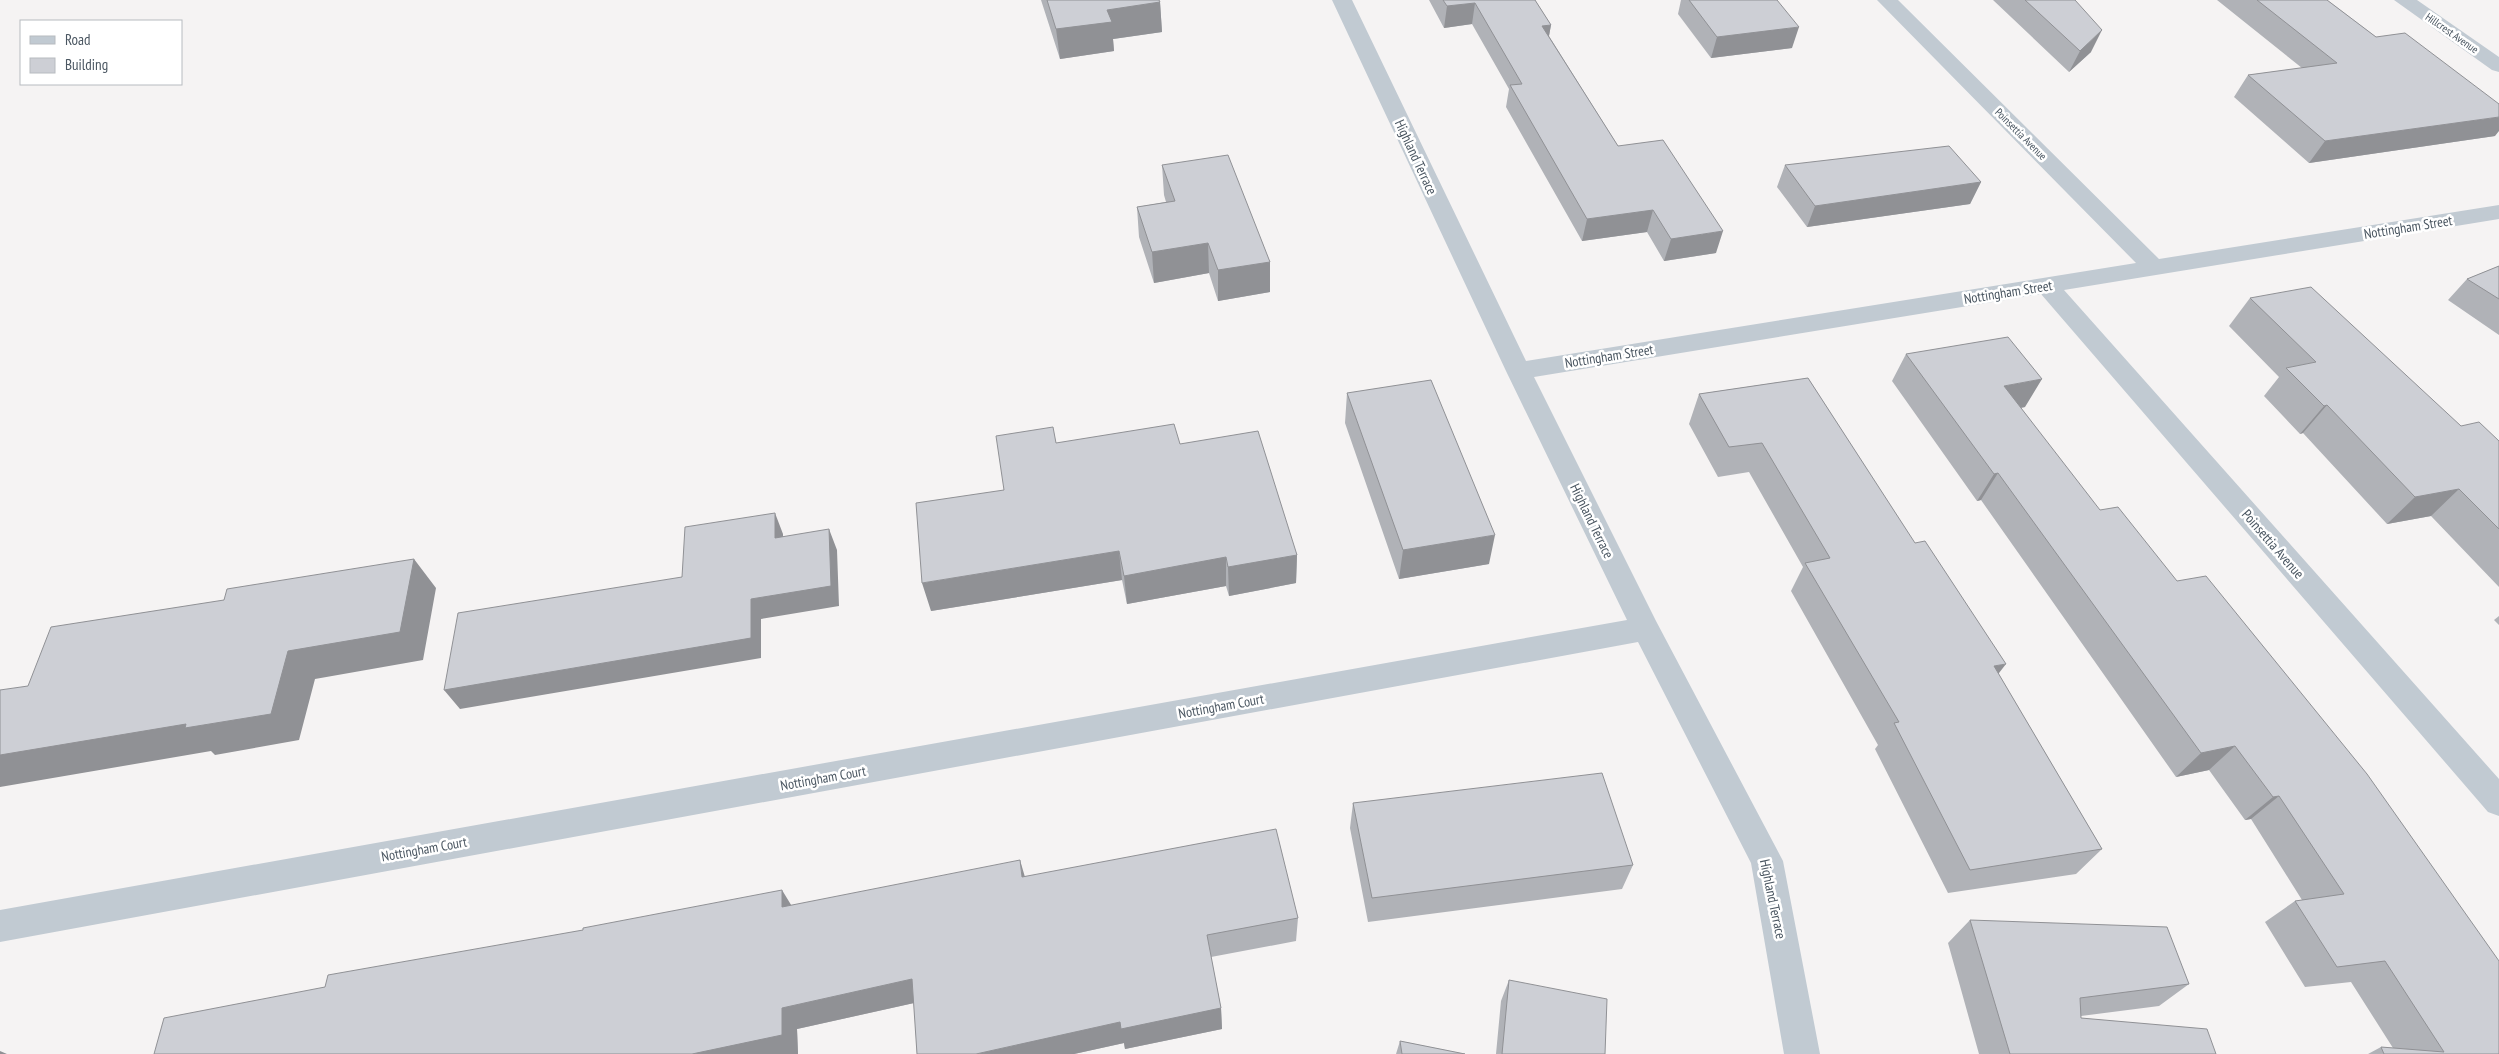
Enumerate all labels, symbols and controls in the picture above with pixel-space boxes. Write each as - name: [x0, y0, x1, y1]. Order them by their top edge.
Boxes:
- street label: Hillcrest Avenue: [2423, 10, 2482, 57]
- legend: [20, 20, 182, 85]
- text: Road: [65, 30, 91, 49]
- text: Building: [65, 55, 108, 74]
- street label: Poinsettia Avenue: [1992, 105, 2050, 163]
- street label: Highland Terrace: [1391, 117, 1441, 198]
- street label: Nottingham Street: [2362, 211, 2454, 243]
- street label: Nottingham Street: [1962, 276, 2054, 308]
- street label: Nottingham Street: [1563, 340, 1655, 372]
- street label: Highland Terrace: [1566, 481, 1618, 561]
- street label: Poinsettia Avenue: [2238, 506, 2308, 583]
- street label: Nottingham Court: [1177, 690, 1265, 722]
- street label: Nottingham Court: [779, 762, 867, 794]
- street label: Nottingham Court: [380, 833, 468, 865]
- street label: Highland Terrace: [1756, 858, 1790, 941]

